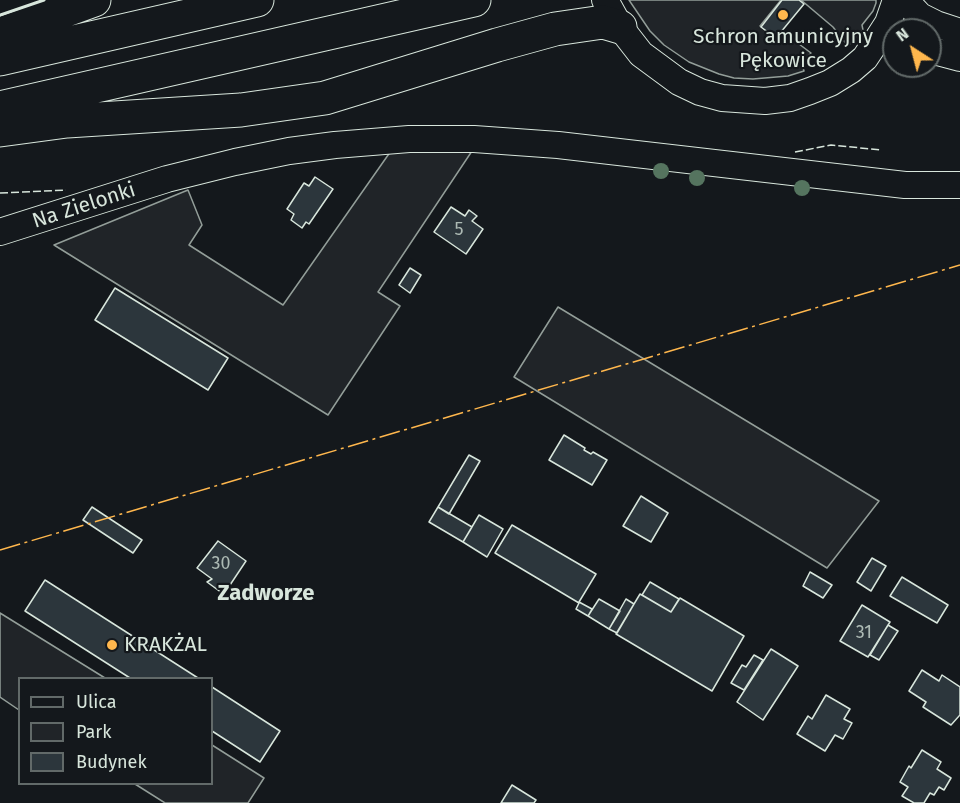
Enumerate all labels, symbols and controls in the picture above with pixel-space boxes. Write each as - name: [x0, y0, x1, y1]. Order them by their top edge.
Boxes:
- marker: Schron amunicyjny Pękowice: [776, 8, 790, 22]
- north arrow: [882, 18, 942, 78]
- place label: Schron amunicyjny Pękowice: [693, 24, 873, 74]
- text: N: [892, 24, 912, 45]
- street label: Na Zielonki: [29, 177, 139, 235]
- house number: 5: [454, 219, 464, 241]
- house number: 30: [211, 553, 231, 575]
- district label: Zadworze: [218, 581, 314, 607]
- house number: 31: [856, 622, 872, 644]
- place label: KRAKŻAL: [124, 632, 207, 658]
- marker: KRAKŻAL: [105, 638, 119, 652]
- legend: [18, 677, 213, 785]
- text: Ulica: [76, 691, 116, 713]
- text: Park: [76, 721, 111, 743]
- text: Budynek: [76, 751, 147, 773]

